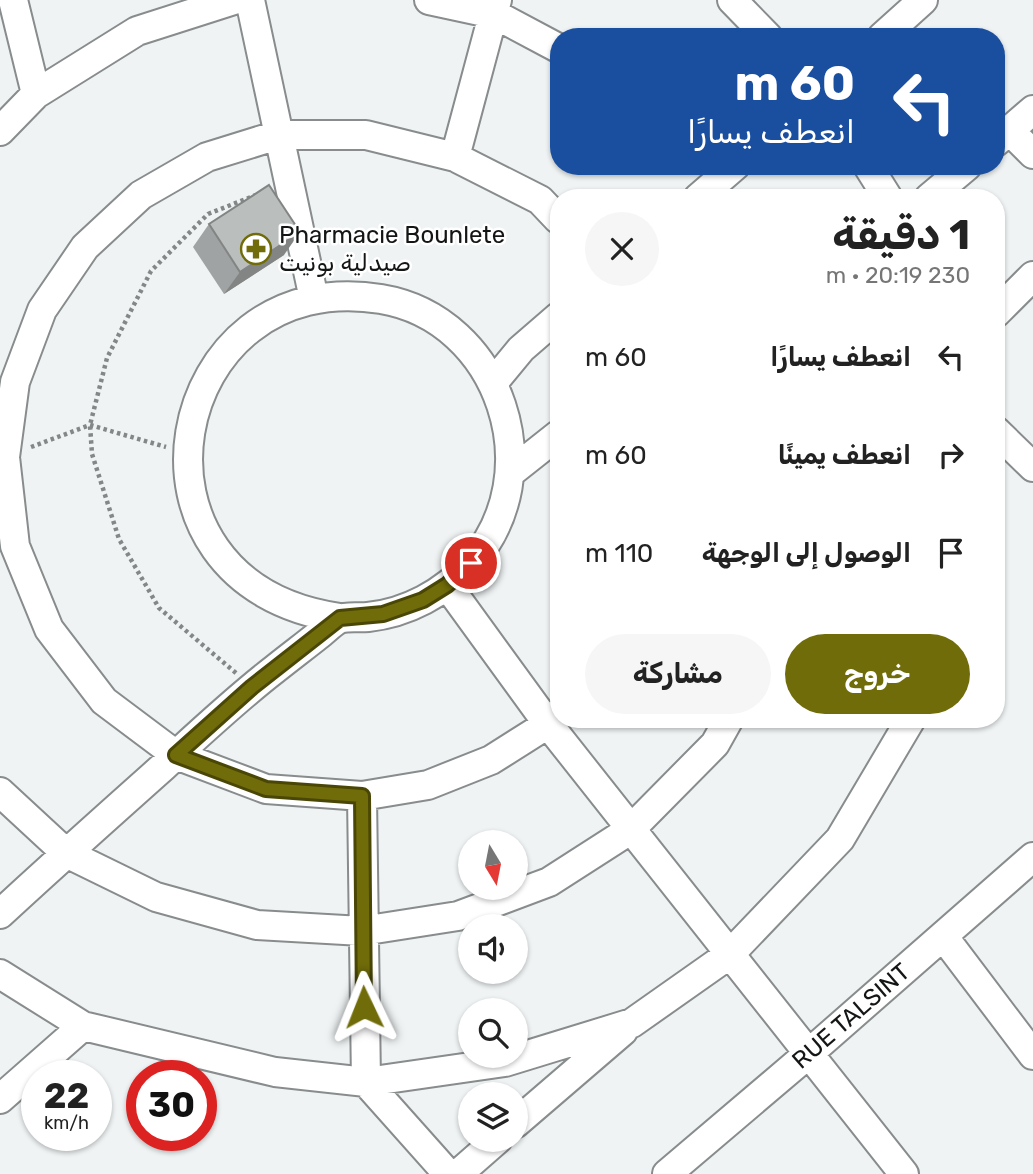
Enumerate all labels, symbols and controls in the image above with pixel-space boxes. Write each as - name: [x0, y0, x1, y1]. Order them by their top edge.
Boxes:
- text: 60 m: [734, 54, 855, 112]
- icon: left: [879, 56, 970, 147]
- text: انعطف يسارًا: [687, 113, 855, 151]
- text: 1 دقيقة: [832, 210, 970, 260]
- button: close: [585, 212, 659, 286]
- place label: Pharmacie Bounlete صيدلية بونيت: [279, 221, 505, 277]
- pharmacy icon: Pharmacie Bounlete صيدلية بونيت: [239, 232, 273, 266]
- text: 230 m · 20:19: [826, 261, 970, 289]
- icon: left: [932, 338, 970, 376]
- text: 60 m: [585, 342, 647, 373]
- text: انعطف يسارًا: [770, 342, 911, 373]
- icon: right: [932, 436, 970, 474]
- text: 60 m: [585, 440, 647, 471]
- text: انعطف يمينًا: [778, 440, 911, 471]
- pin: [441, 533, 501, 593]
- icon: arrive: [932, 534, 970, 572]
- text: 110 m: [585, 538, 653, 569]
- text: الوصول إلى الوجهة: [702, 538, 911, 569]
- icon: arrive: [452, 544, 490, 582]
- button: مشاركة: [585, 634, 771, 714]
- button: خروج: [785, 634, 970, 714]
- north arrow: [458, 830, 528, 900]
- map controls: [458, 830, 528, 1152]
- button: sound: [458, 914, 528, 984]
- street label: RUE TALSINT: [787, 957, 915, 1075]
- position arrow: [327, 970, 401, 1044]
- button: search: [458, 998, 528, 1068]
- speed limit sign: 30: [126, 1060, 217, 1151]
- text: 22: [44, 1075, 89, 1117]
- button: layers: [458, 1082, 528, 1152]
- text: km/h: [44, 1112, 89, 1134]

